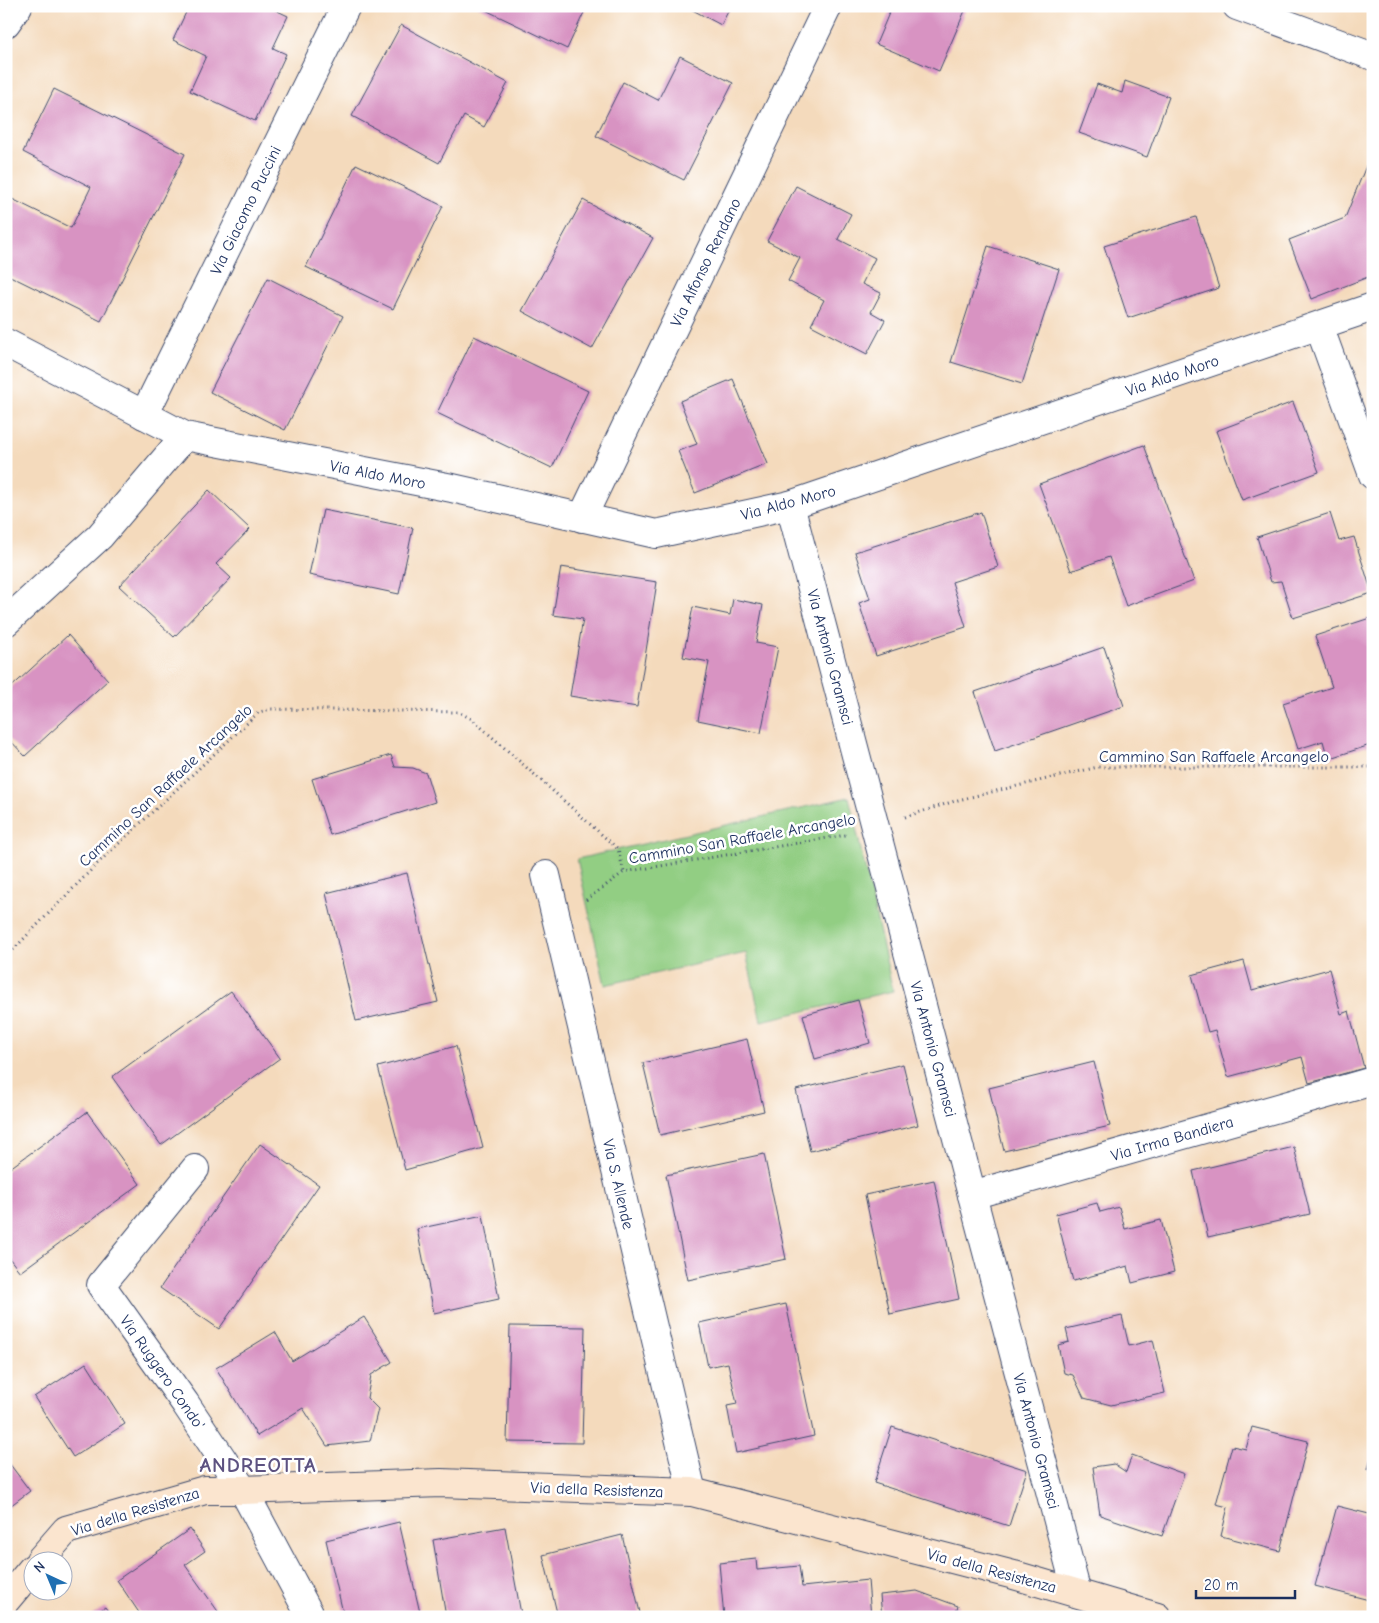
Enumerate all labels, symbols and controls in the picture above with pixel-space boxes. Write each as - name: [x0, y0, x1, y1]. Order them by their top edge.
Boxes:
- street label: Via Giacomo Puccini: [207, 143, 285, 278]
- street label: Via Alfonso Rendano: [667, 195, 745, 330]
- street label: Via Aldo Moro: [1123, 352, 1221, 400]
- street label: Via Aldo Moro: [328, 457, 427, 493]
- street label: Via Aldo Moro: [739, 482, 838, 524]
- street label: Via Antonio Gramsci: [803, 587, 857, 727]
- street label: Cammino San Raffaele Arcangelo: [75, 701, 256, 871]
- street label: Cammino San Raffaele Arcangelo: [1099, 748, 1329, 766]
- street label: Cammino San Raffaele Arcangelo: [627, 810, 857, 868]
- street label: Via Antonio Gramsci: [906, 979, 960, 1119]
- street label: Via Irma Bandiera: [1109, 1113, 1236, 1165]
- street label: Via S. Allende: [599, 1137, 637, 1231]
- street label: Via Ruggero Condo': [116, 1312, 208, 1433]
- street label: Via Antonio Gramsci: [1009, 1371, 1063, 1511]
- district label: ANDREOTTA: [199, 1453, 317, 1477]
- street label: Via della Resistenza: [530, 1479, 664, 1501]
- street label: Via della Resistenza: [69, 1484, 202, 1540]
- street label: Via della Resistenza: [925, 1545, 1058, 1597]
- north arrow: [22, 1550, 72, 1600]
- text: N: [30, 1558, 49, 1576]
- scale bar: [1196, 1568, 1295, 1600]
- text: 20 m: [1204, 1576, 1238, 1594]

